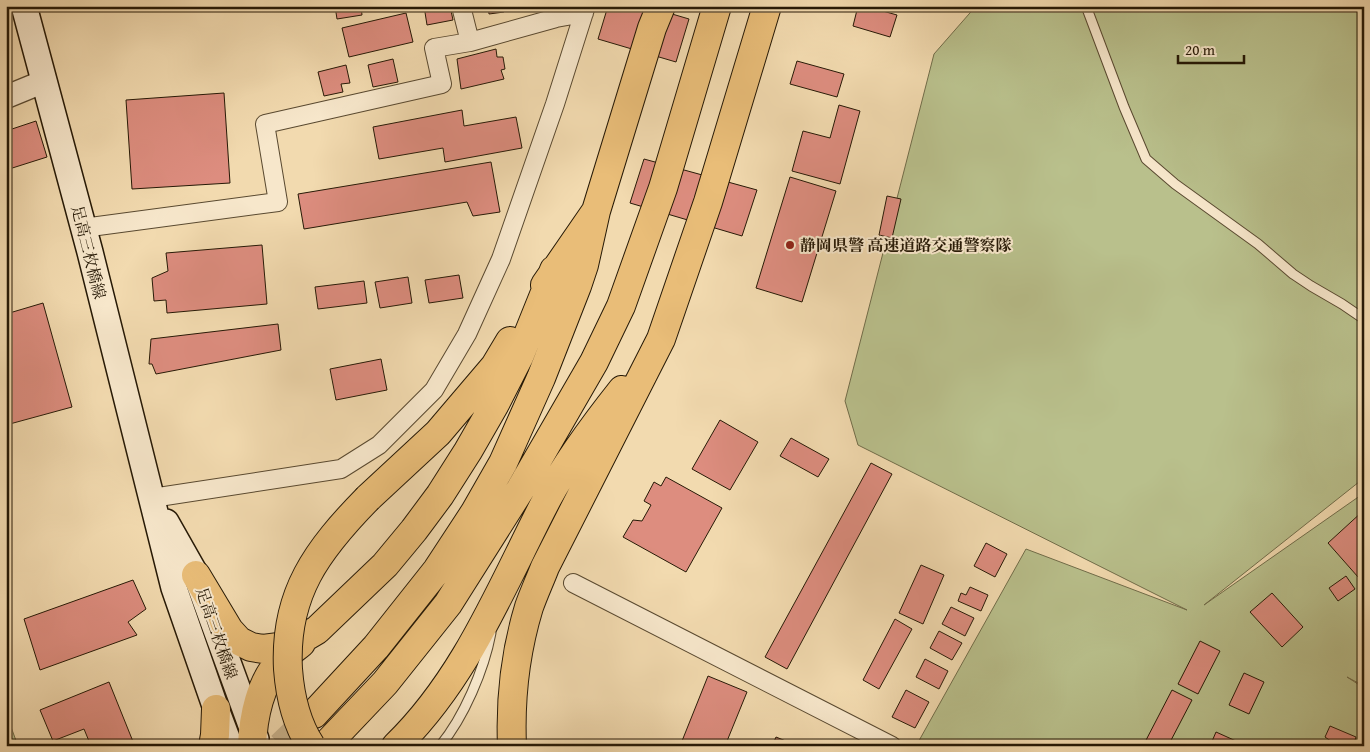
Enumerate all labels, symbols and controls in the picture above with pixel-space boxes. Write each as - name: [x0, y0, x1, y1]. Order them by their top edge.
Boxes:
- scale bar: [1178, 32, 1244, 64]
- text: 20 m: [1185, 39, 1216, 60]
- street label: 足高三枚橋線: [66, 203, 112, 301]
- place label: 静岡県警 高速道路交通警察隊: [800, 233, 1012, 257]
- marker: 静岡県警 高速道路交通警察隊: [784, 239, 796, 251]
- street label: 足高三枚橋線: [190, 584, 244, 682]

